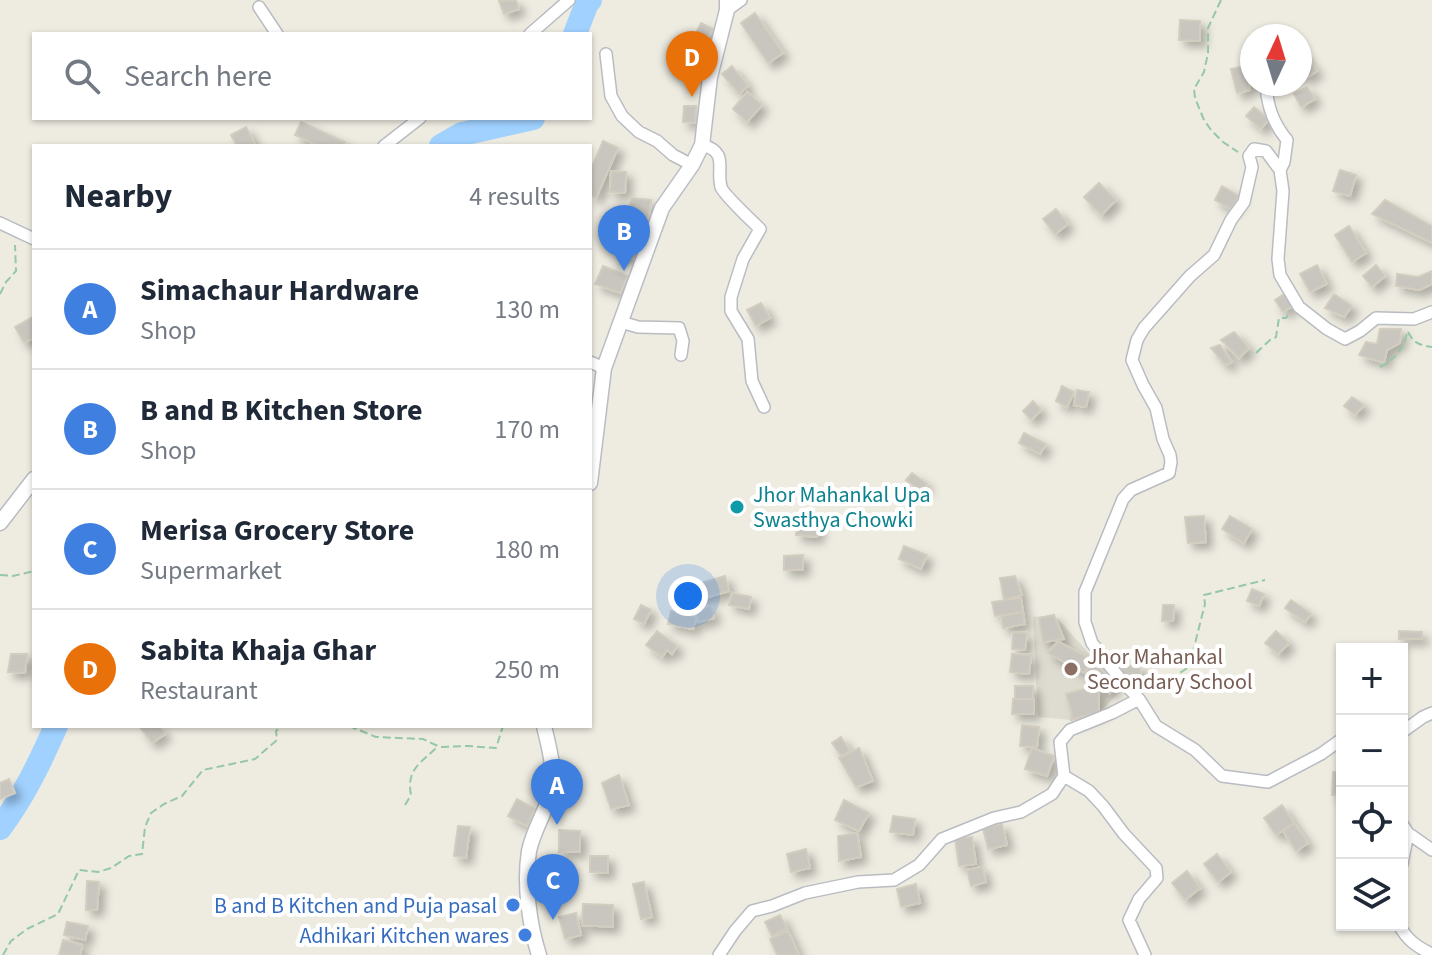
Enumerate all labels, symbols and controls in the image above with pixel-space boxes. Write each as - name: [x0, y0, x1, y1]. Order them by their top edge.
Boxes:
- north arrow: [1240, 24, 1312, 96]
- pin: D: [666, 31, 718, 97]
- search box: [32, 32, 592, 120]
- icon: search: [60, 54, 104, 98]
- text: Search here: [124, 55, 272, 98]
- text: Nearby: [64, 172, 172, 221]
- text: 4 results: [469, 178, 560, 215]
- pin: B: [598, 205, 650, 271]
- text: Simachaur Hardware: [140, 269, 419, 312]
- text: A: [83, 291, 97, 328]
- text: 130 m: [494, 291, 560, 328]
- text: Shop: [140, 312, 197, 349]
- text: B and B Kitchen Store: [140, 389, 423, 432]
- text: B: [82, 411, 98, 448]
- text: 170 m: [494, 411, 560, 448]
- text: Shop: [140, 432, 197, 469]
- place label: Jhor Mahankal Upa Swasthya Chowki: [753, 479, 931, 536]
- marker: Jhor Mahankal Upa Swasthya Chowki: [728, 498, 746, 516]
- text: Merisa Grocery Store: [140, 509, 414, 552]
- text: C: [82, 531, 98, 568]
- text: 180 m: [494, 531, 560, 568]
- text: Supermarket: [140, 552, 282, 589]
- your location: [668, 576, 708, 616]
- text: Sabita Khaja Ghar: [140, 629, 376, 672]
- place label: Jhor Mahankal Secondary School: [1087, 641, 1253, 698]
- map controls: [1336, 643, 1408, 931]
- button: +: [1336, 643, 1408, 715]
- text: D: [82, 651, 98, 688]
- text: 250 m: [494, 651, 560, 688]
- marker: Jhor Mahankal Secondary School: [1062, 660, 1080, 678]
- text: Restaurant: [140, 672, 258, 709]
- button: −: [1336, 715, 1408, 787]
- pin: A: [531, 759, 583, 825]
- button: locate: [1336, 787, 1408, 859]
- pin: C: [527, 854, 579, 920]
- button: layers: [1336, 859, 1408, 931]
- place label: B and B Kitchen and Puja pasal: [214, 890, 497, 922]
- marker: B and B Kitchen and Puja pasal: [504, 896, 522, 914]
- place label: Adhikari Kitchen wares: [299, 920, 509, 952]
- marker: Adhikari Kitchen wares: [516, 926, 534, 944]

